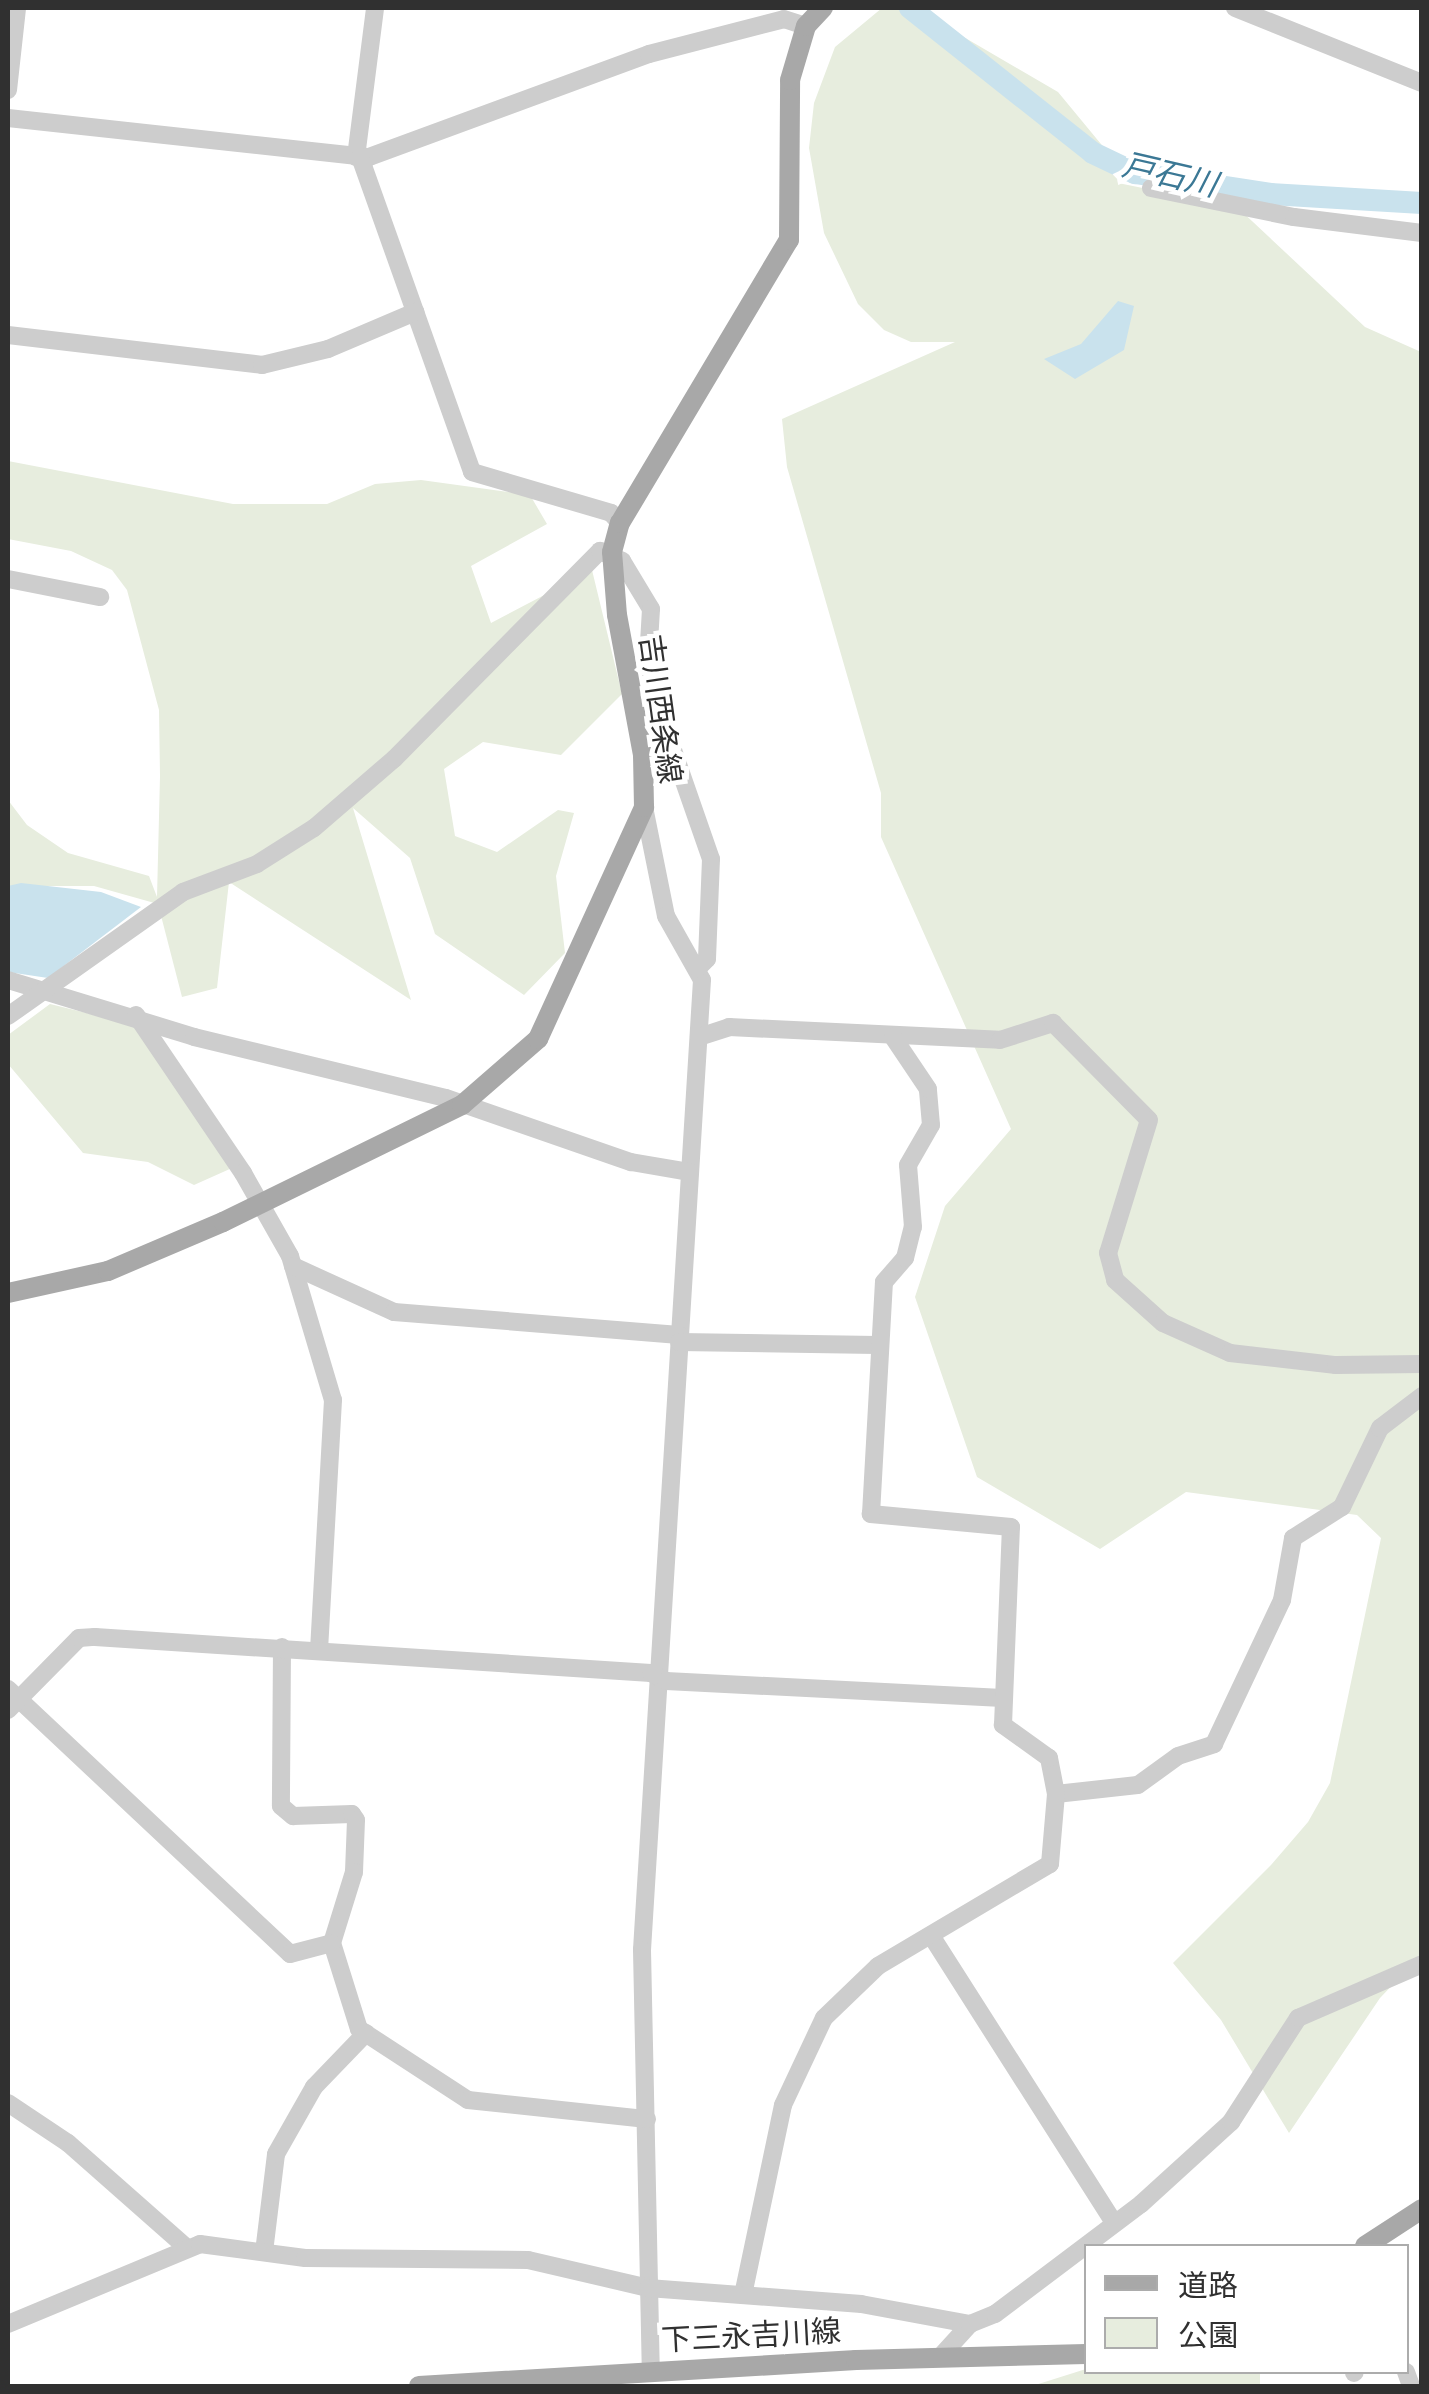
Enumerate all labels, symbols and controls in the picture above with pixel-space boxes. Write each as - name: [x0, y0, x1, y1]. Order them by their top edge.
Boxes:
- water label: 戸石川: [1119, 144, 1221, 204]
- street label: 吉川西条線: [633, 632, 689, 786]
- legend: [1084, 2244, 1409, 2374]
- text: 道路: [1178, 2268, 1238, 2302]
- street label: 下三永吉川線: [660, 2312, 842, 2358]
- text: 公園: [1178, 2318, 1238, 2352]

